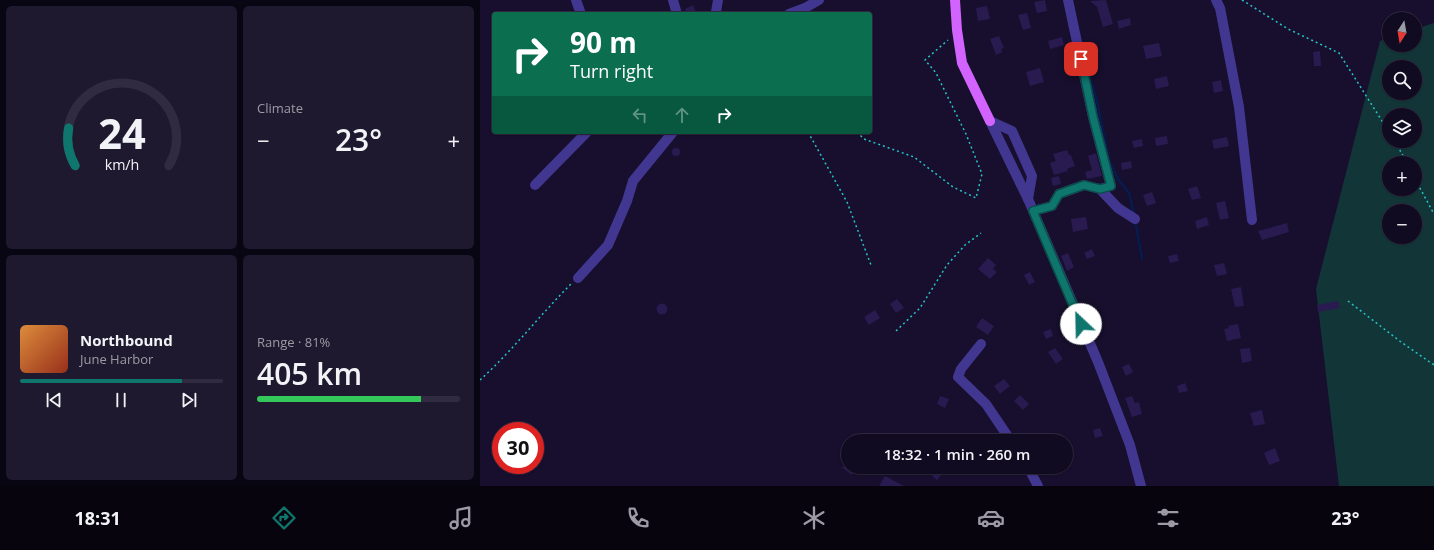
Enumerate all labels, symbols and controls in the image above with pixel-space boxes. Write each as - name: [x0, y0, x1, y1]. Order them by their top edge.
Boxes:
- north arrow: [1382, 12, 1422, 52]
- map controls: [1382, 12, 1422, 244]
- text: 90 m: [570, 23, 637, 61]
- icon: right: [504, 28, 556, 80]
- pin: [1064, 42, 1098, 76]
- icon: arrive: [1070, 48, 1092, 70]
- text: Turn right: [570, 59, 653, 83]
- button: search: [1382, 60, 1422, 100]
- text: Climate: [257, 99, 303, 117]
- text: 24: [98, 104, 145, 160]
- icon: left: [629, 104, 651, 126]
- icon: ahead: [671, 104, 693, 126]
- icon: right: [713, 104, 735, 126]
- button: layers: [1382, 108, 1422, 148]
- text: 23°: [335, 119, 382, 160]
- text: −: [257, 125, 270, 155]
- text: +: [447, 125, 460, 155]
- text: km/h: [104, 154, 139, 173]
- button: +: [1382, 156, 1422, 196]
- button: −: [1382, 204, 1422, 244]
- position arrow: [1060, 303, 1102, 345]
- text: Northbound: [80, 330, 173, 350]
- text: Range · 81%: [257, 333, 330, 351]
- text: June Harbor: [80, 350, 153, 368]
- text: 405 km: [257, 353, 362, 394]
- icon: previous: [43, 389, 65, 411]
- icon: pause: [110, 389, 132, 411]
- icon: next: [178, 389, 200, 411]
- speed limit sign: 30: [492, 422, 544, 474]
- text: 18:32 · 1 min · 260 m: [884, 444, 1030, 464]
- icon: directions: [270, 504, 298, 532]
- icon: music: [447, 504, 475, 532]
- icon: phone: [624, 504, 652, 532]
- icon: climate: [800, 504, 828, 532]
- icon: car: [977, 504, 1005, 532]
- icon: filters: [1154, 504, 1182, 532]
- text: 18:31: [74, 506, 121, 530]
- text: 23°: [1331, 506, 1360, 530]

